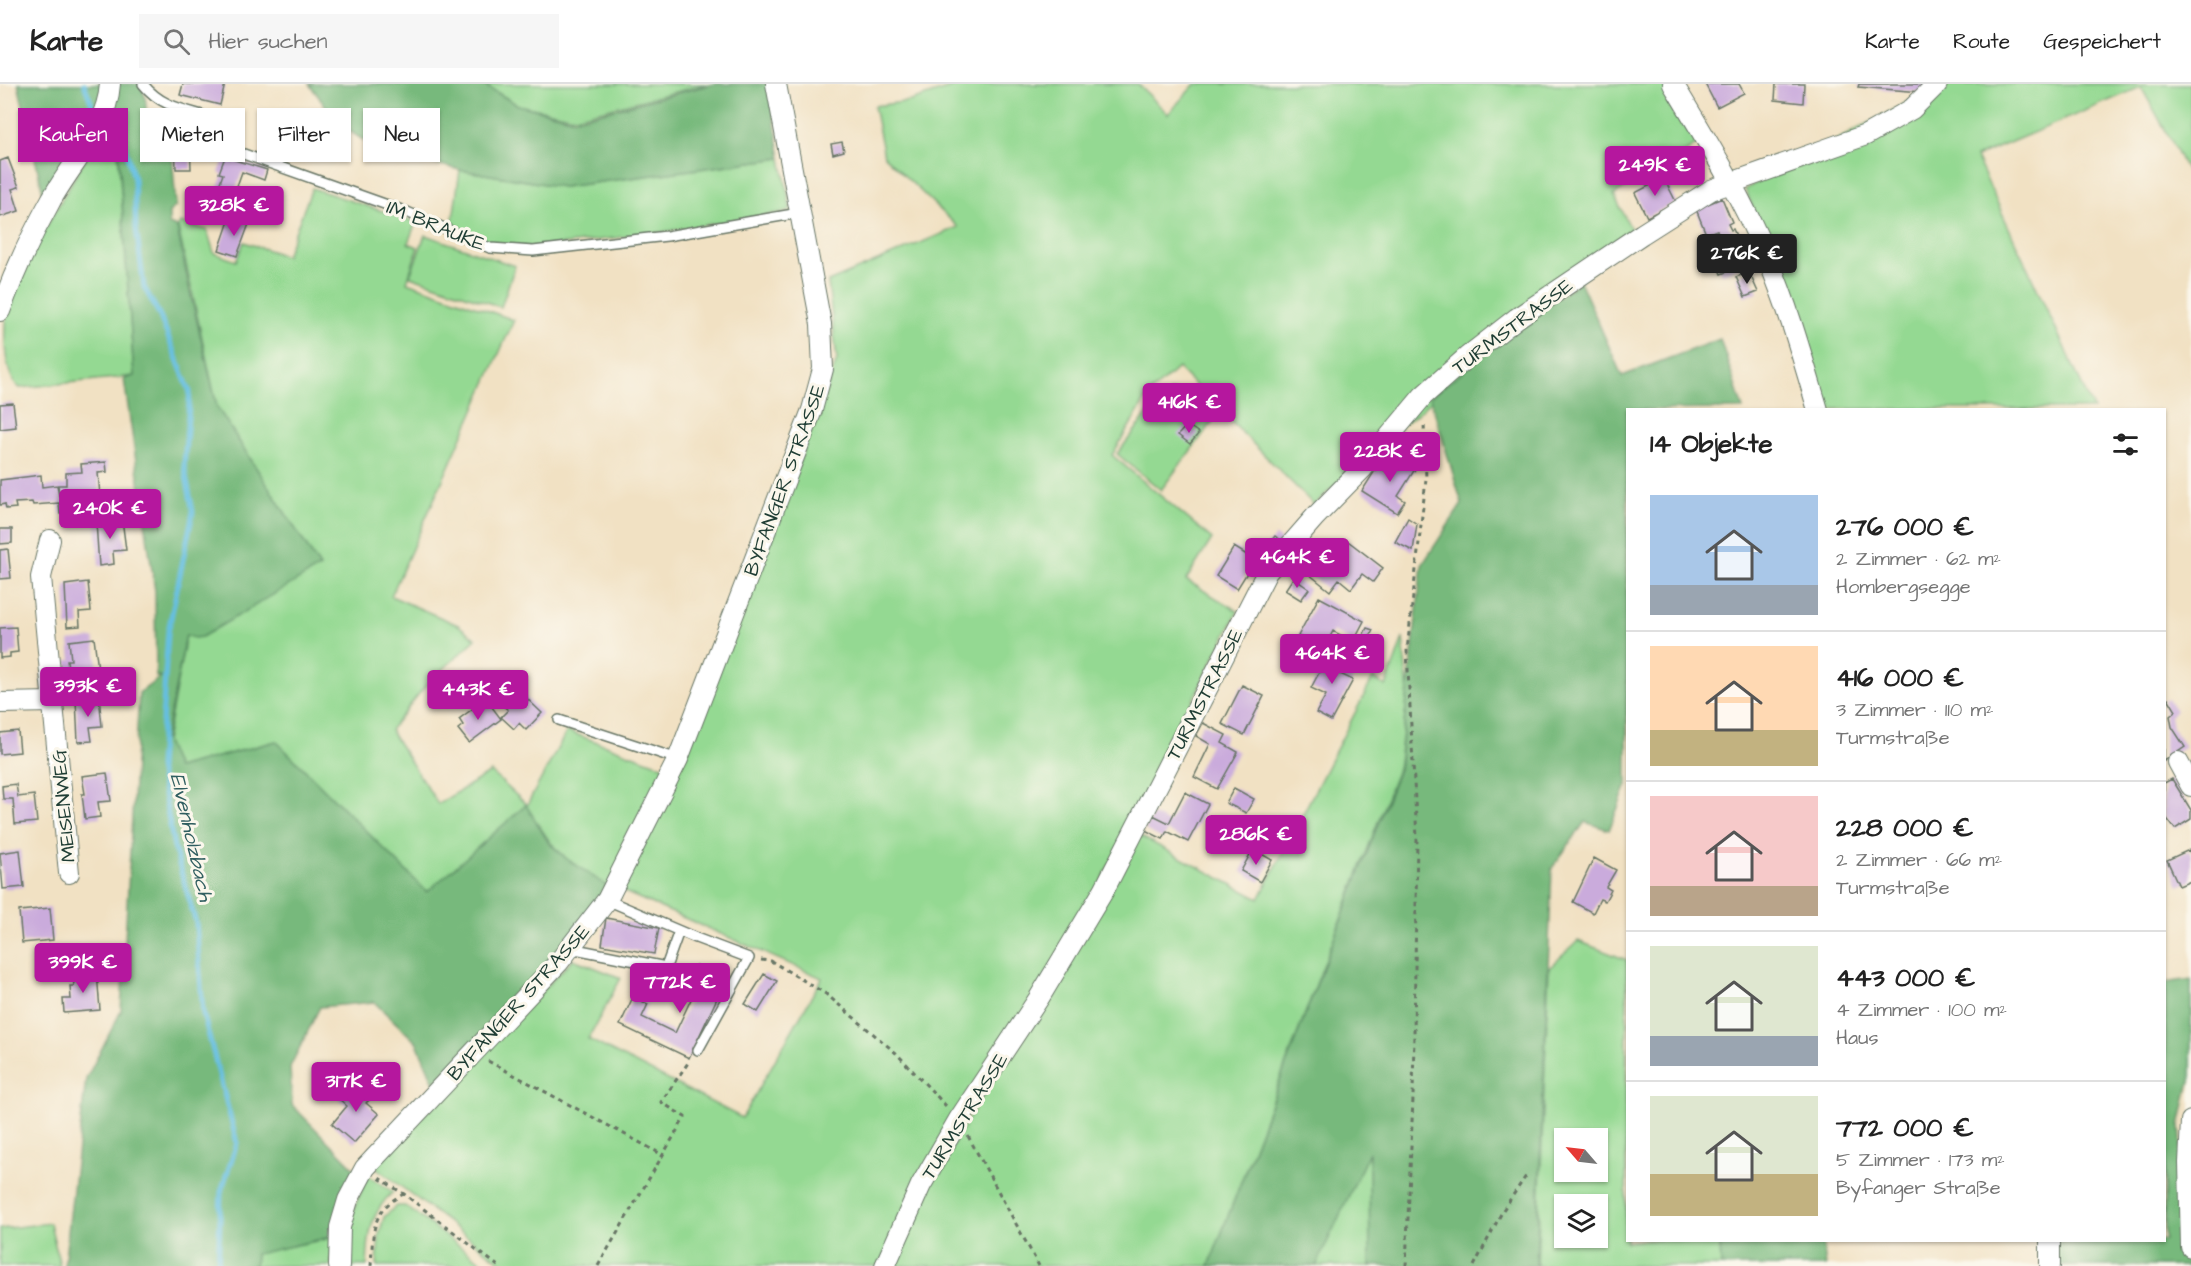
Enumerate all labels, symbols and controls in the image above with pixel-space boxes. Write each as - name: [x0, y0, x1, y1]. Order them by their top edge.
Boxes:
- search box: [139, 14, 559, 68]
- text: Karte: [30, 22, 103, 61]
- icon: search: [160, 25, 193, 58]
- text: Hier suchen: [208, 26, 328, 57]
- text: Karte: [1865, 27, 1920, 56]
- text: Route: [1953, 27, 2010, 56]
- text: Gespeichert: [2043, 27, 2161, 56]
- chip: Kaufen: [18, 108, 128, 162]
- chip: Mieten: [140, 108, 245, 162]
- chip: Filter: [257, 108, 351, 162]
- chip: Neu: [363, 108, 440, 162]
- pin: 249K €: [1606, 146, 1704, 197]
- text: 249K €: [1619, 151, 1691, 179]
- pin: 328K €: [185, 186, 283, 237]
- text: 328K €: [199, 191, 269, 219]
- street label: IM BRAUKE: [382, 193, 489, 258]
- pin: 276K €: [1698, 234, 1796, 285]
- text: 276K €: [1711, 239, 1783, 267]
- street label: TURMSTRASSE: [1447, 272, 1579, 381]
- street label: BYFANGER STRASSE: [737, 381, 833, 580]
- pin: 416K €: [1140, 383, 1238, 434]
- text: 416K €: [1157, 388, 1221, 416]
- text: 14 Objekte: [1650, 426, 1773, 462]
- icon: filters: [2109, 428, 2142, 461]
- pin: 228K €: [1341, 432, 1439, 483]
- text: 228K €: [1354, 437, 1426, 465]
- pin: 240K €: [61, 489, 159, 540]
- text: 240K €: [73, 494, 147, 522]
- text: 276 000 €: [1836, 509, 1974, 545]
- icon: home: [1698, 519, 1770, 591]
- pin: 464K €: [1248, 538, 1346, 589]
- text: 464K €: [1259, 543, 1335, 571]
- text: 2 Zimmer · 62 m²: [1836, 545, 2001, 573]
- text: Hombergsegge: [1836, 573, 1971, 601]
- street label: TURMSTRASSE: [1160, 624, 1250, 765]
- pin: 464K €: [1283, 634, 1381, 685]
- text: 464K €: [1294, 639, 1370, 667]
- text: 416 000 €: [1836, 660, 1964, 696]
- pin: 393K €: [39, 667, 137, 718]
- pin: 443K €: [429, 670, 527, 721]
- icon: home: [1698, 670, 1770, 742]
- text: 393K €: [54, 672, 122, 700]
- text: 443K €: [441, 675, 515, 703]
- text: 3 Zimmer · 110 m²: [1836, 696, 1994, 724]
- text: Turmstraße: [1836, 724, 1950, 752]
- street label: MEISENWEG: [45, 748, 83, 863]
- water label: Elvenholzbach: [163, 770, 221, 906]
- text: 228 000 €: [1836, 810, 1973, 846]
- pin: 286K €: [1207, 815, 1305, 866]
- text: 286K €: [1220, 820, 1292, 848]
- icon: home: [1698, 820, 1770, 892]
- text: 2 Zimmer · 66 m²: [1836, 846, 2002, 874]
- text: Turmstraße: [1836, 874, 1950, 902]
- street label: BYFANGER STRASSE: [441, 918, 597, 1087]
- pin: 399K €: [34, 943, 132, 994]
- text: 399K €: [49, 948, 117, 976]
- text: 443 000 €: [1836, 960, 1975, 996]
- pin: 772K €: [631, 963, 729, 1014]
- text: 772K €: [644, 968, 716, 996]
- icon: home: [1698, 970, 1770, 1042]
- text: 4 Zimmer · 100 m²: [1836, 996, 2007, 1024]
- text: Haus: [1836, 1024, 1878, 1052]
- street label: TURMSTRASSE: [915, 1048, 1015, 1185]
- pin: 317K €: [307, 1062, 405, 1113]
- text: 317K €: [325, 1067, 387, 1095]
- text: 772 000 €: [1836, 1110, 1974, 1146]
- icon: home: [1698, 1120, 1770, 1192]
- north arrow: [1554, 1128, 1608, 1182]
- map controls: [1554, 1128, 1608, 1248]
- text: 5 Zimmer · 173 m²: [1836, 1146, 2005, 1174]
- text: Byfanger Straße: [1836, 1174, 2001, 1202]
- button: layers: [1554, 1194, 1608, 1248]

